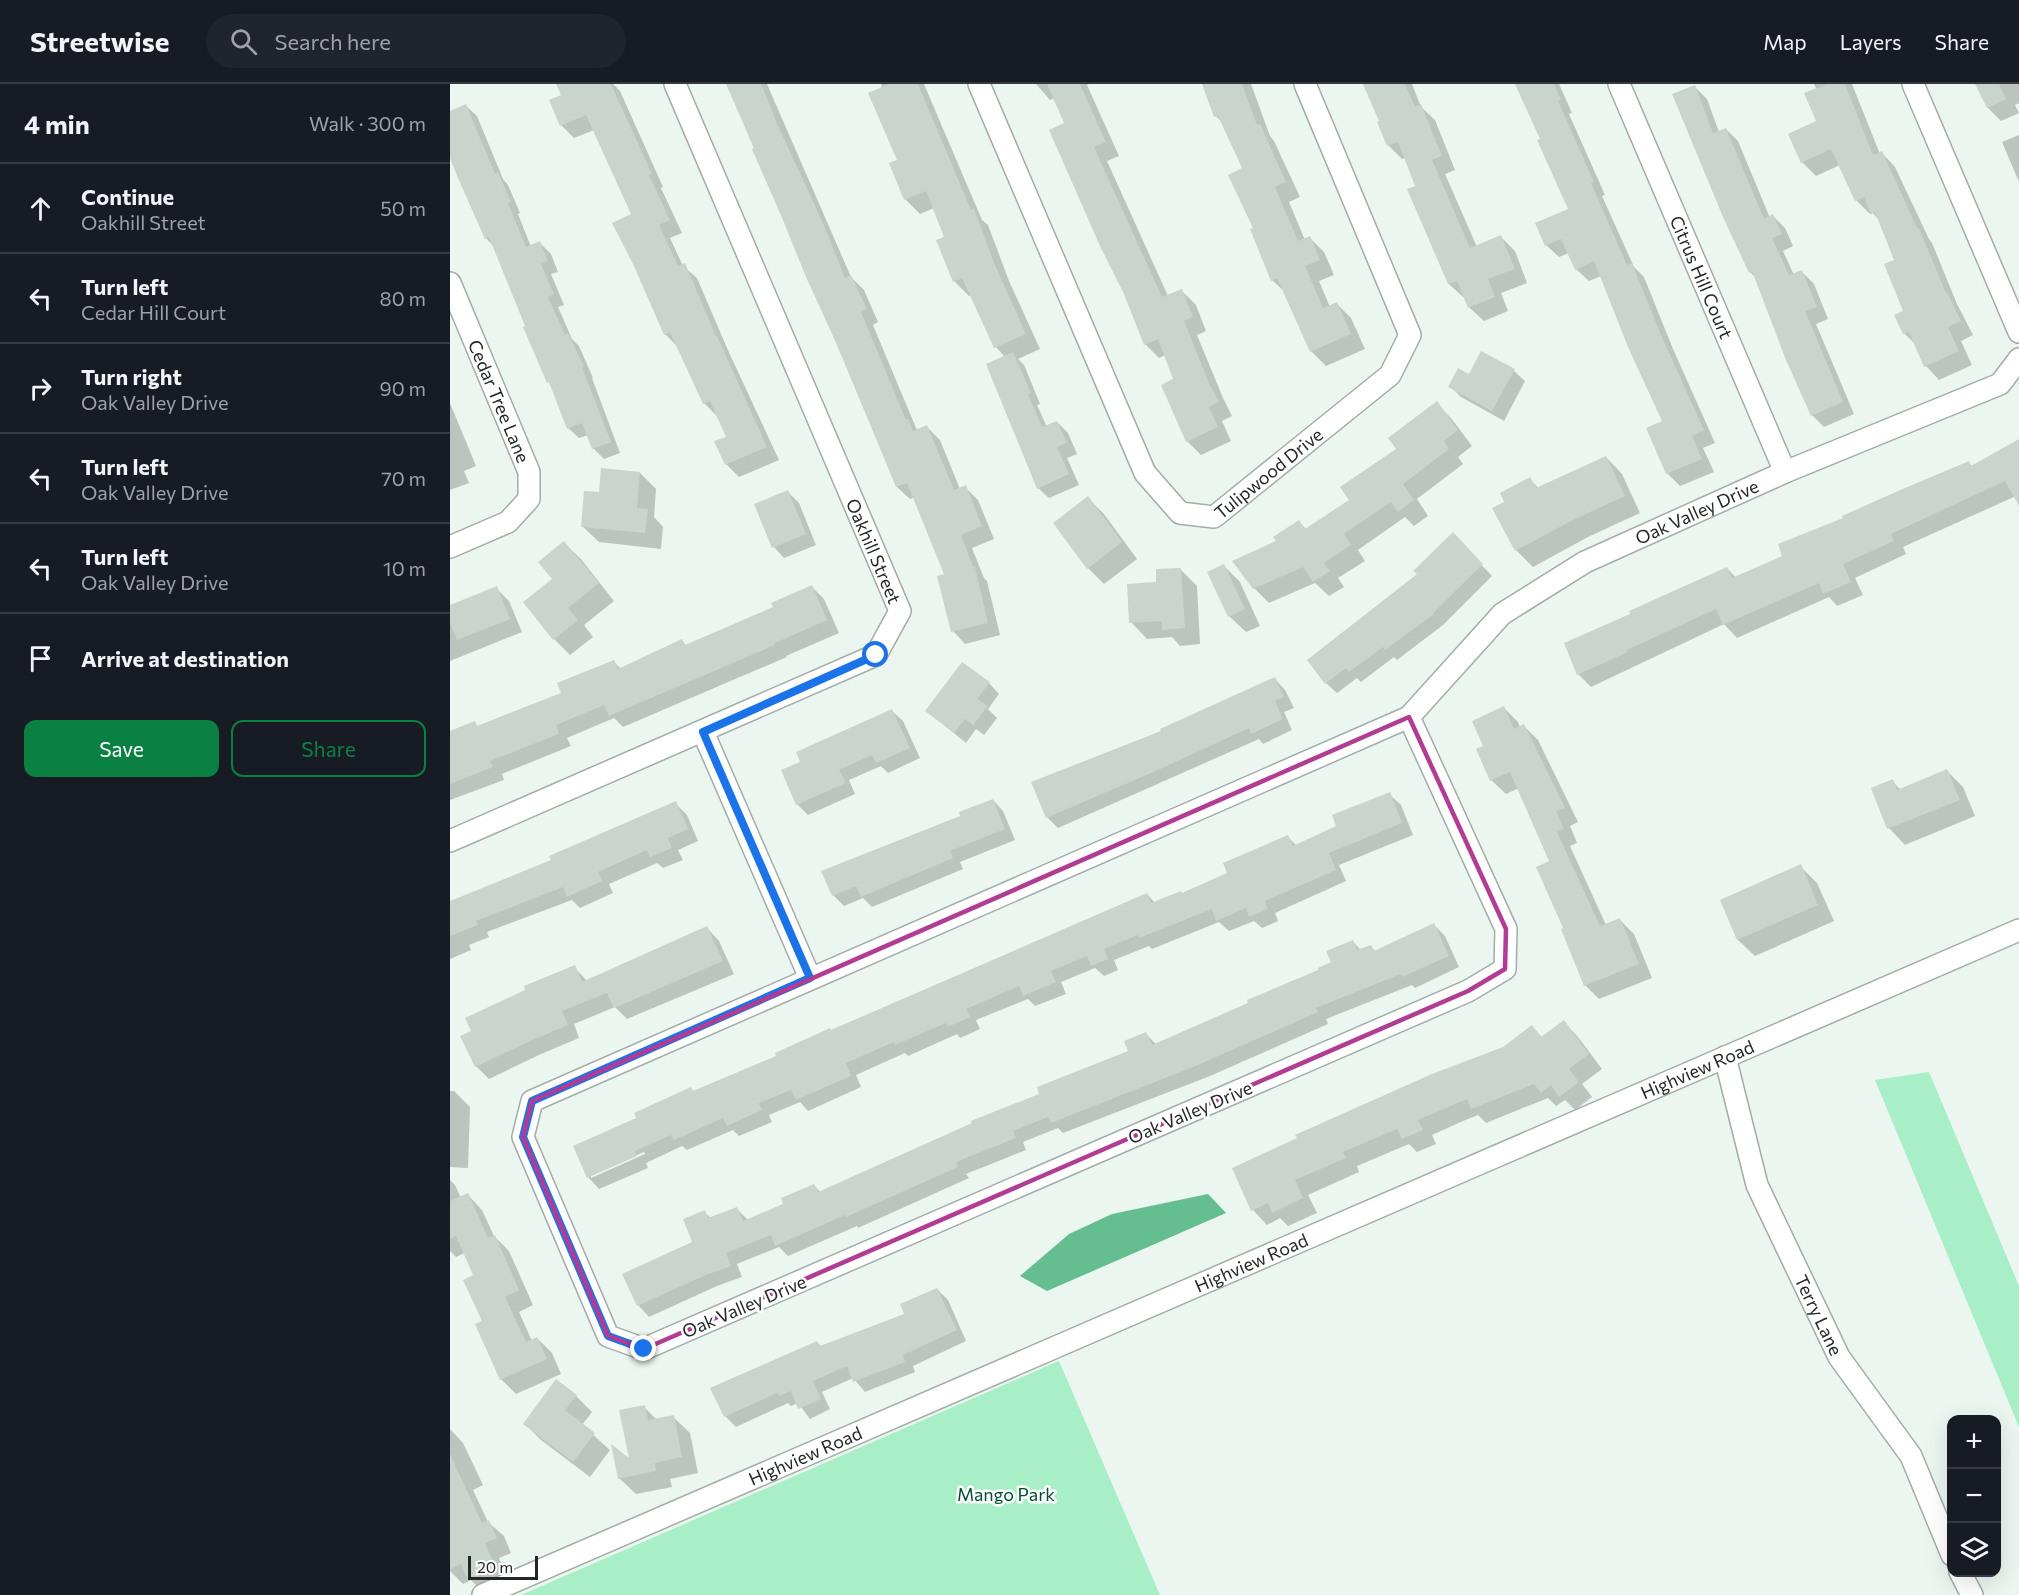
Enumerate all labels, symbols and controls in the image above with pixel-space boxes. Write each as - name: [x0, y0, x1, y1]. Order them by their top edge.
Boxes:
- search box: [206, 14, 626, 68]
- text: Streetwise: [30, 24, 170, 58]
- icon: search: [227, 25, 260, 58]
- text: Search here: [275, 28, 391, 55]
- text: Map: [1763, 29, 1807, 54]
- text: Layers: [1840, 29, 1902, 54]
- text: Share: [1935, 29, 1989, 54]
- text: 4 min: [24, 108, 90, 139]
- text: Walk · 300 m: [309, 111, 426, 135]
- text: Continue: [81, 183, 174, 210]
- icon: ahead: [24, 192, 57, 225]
- text: 50 m: [380, 196, 426, 220]
- text: Oakhill Street: [81, 210, 206, 234]
- street label: Citrus Hill Court: [1666, 212, 1738, 342]
- text: Turn left: [81, 273, 168, 300]
- icon: left: [24, 282, 57, 315]
- text: 80 m: [380, 286, 426, 310]
- text: Cedar Hill Court: [81, 300, 226, 324]
- street label: Cedar Tree Lane: [464, 336, 535, 466]
- text: Turn right: [81, 363, 182, 390]
- icon: right: [24, 372, 57, 405]
- text: 90 m: [380, 376, 426, 400]
- text: Oak Valley Drive: [81, 390, 229, 414]
- street label: Tulipwood Drive: [1210, 423, 1327, 523]
- text: Turn left: [81, 453, 168, 480]
- icon: left: [24, 462, 57, 495]
- text: 70 m: [381, 466, 426, 490]
- street label: Oak Valley Drive: [1632, 474, 1762, 549]
- text: Oak Valley Drive: [81, 480, 229, 504]
- street label: Oakhill Street: [842, 495, 906, 607]
- text: Turn left: [81, 543, 168, 570]
- icon: left: [24, 552, 57, 585]
- text: 10 m: [383, 556, 426, 580]
- text: Oak Valley Drive: [81, 570, 229, 594]
- route start: [862, 641, 888, 667]
- icon: arrive: [24, 642, 57, 675]
- text: Arrive at destination: [81, 645, 289, 672]
- button: Save: [24, 720, 219, 777]
- button: Share: [231, 720, 426, 777]
- street label: Highview Road: [1637, 1035, 1757, 1104]
- street label: Oak Valley Drive: [1125, 1076, 1255, 1148]
- street label: Highview Road: [1191, 1228, 1311, 1297]
- street label: Oak Valley Drive: [679, 1270, 809, 1342]
- street label: Terry Lane: [1790, 1271, 1848, 1359]
- route end: [630, 1335, 656, 1361]
- map controls: [1947, 1415, 2001, 1577]
- button: +: [1947, 1415, 2001, 1469]
- street label: Highview Road: [745, 1421, 865, 1490]
- button: −: [1947, 1469, 2001, 1523]
- park label: Mango Park: [957, 1483, 1055, 1505]
- button: layers: [1947, 1523, 2001, 1577]
- scale bar: [468, 1553, 538, 1580]
- text: 20 m: [477, 1557, 513, 1576]

